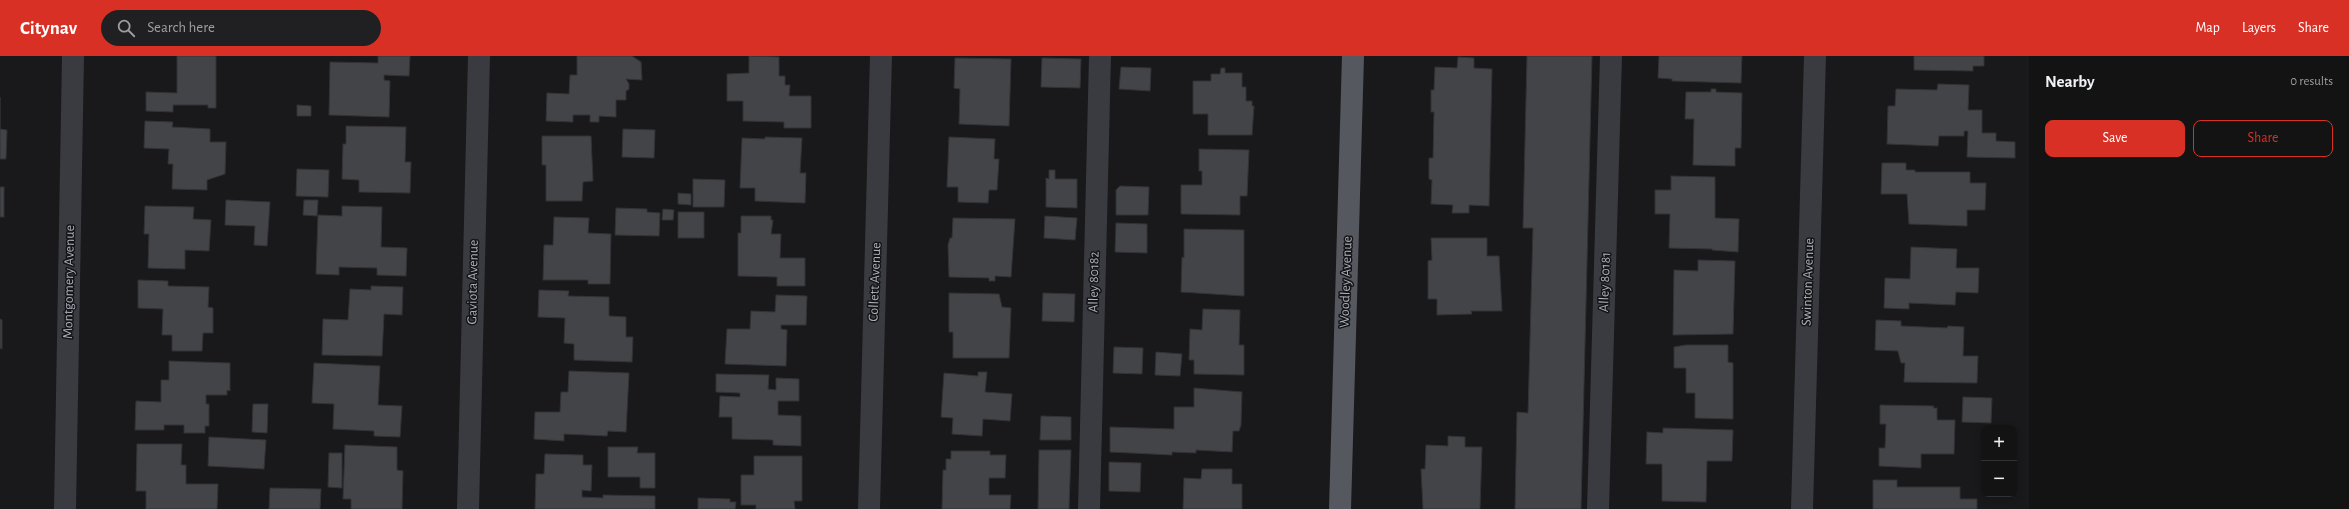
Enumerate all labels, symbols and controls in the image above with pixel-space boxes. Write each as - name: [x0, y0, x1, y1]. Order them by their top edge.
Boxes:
- search box: [101, 10, 381, 46]
- icon: search: [115, 17, 137, 39]
- text: Citynav: [20, 19, 77, 38]
- text: Search here: [147, 20, 215, 35]
- text: Map: [2195, 21, 2220, 35]
- text: Layers: [2242, 21, 2276, 35]
- text: Share: [2298, 21, 2329, 35]
- text: Nearby: [2045, 73, 2095, 90]
- text: 0 results: [2290, 75, 2333, 88]
- button: Save: [2045, 120, 2185, 157]
- button: Share: [2193, 120, 2333, 157]
- street label: Montgomery Avenue: [61, 225, 77, 339]
- street label: Woodley Avenue: [1337, 236, 1355, 328]
- street label: Swinton Avenue: [1799, 238, 1817, 326]
- street label: Gaviota Avenue: [465, 239, 481, 325]
- street label: Collett Avenue: [867, 242, 883, 322]
- street label: Alley 80182: [1086, 251, 1102, 313]
- street label: Alley 80181: [1597, 252, 1613, 312]
- map controls: [1981, 425, 2017, 497]
- button: +: [1981, 425, 2017, 461]
- button: −: [1981, 461, 2017, 497]

